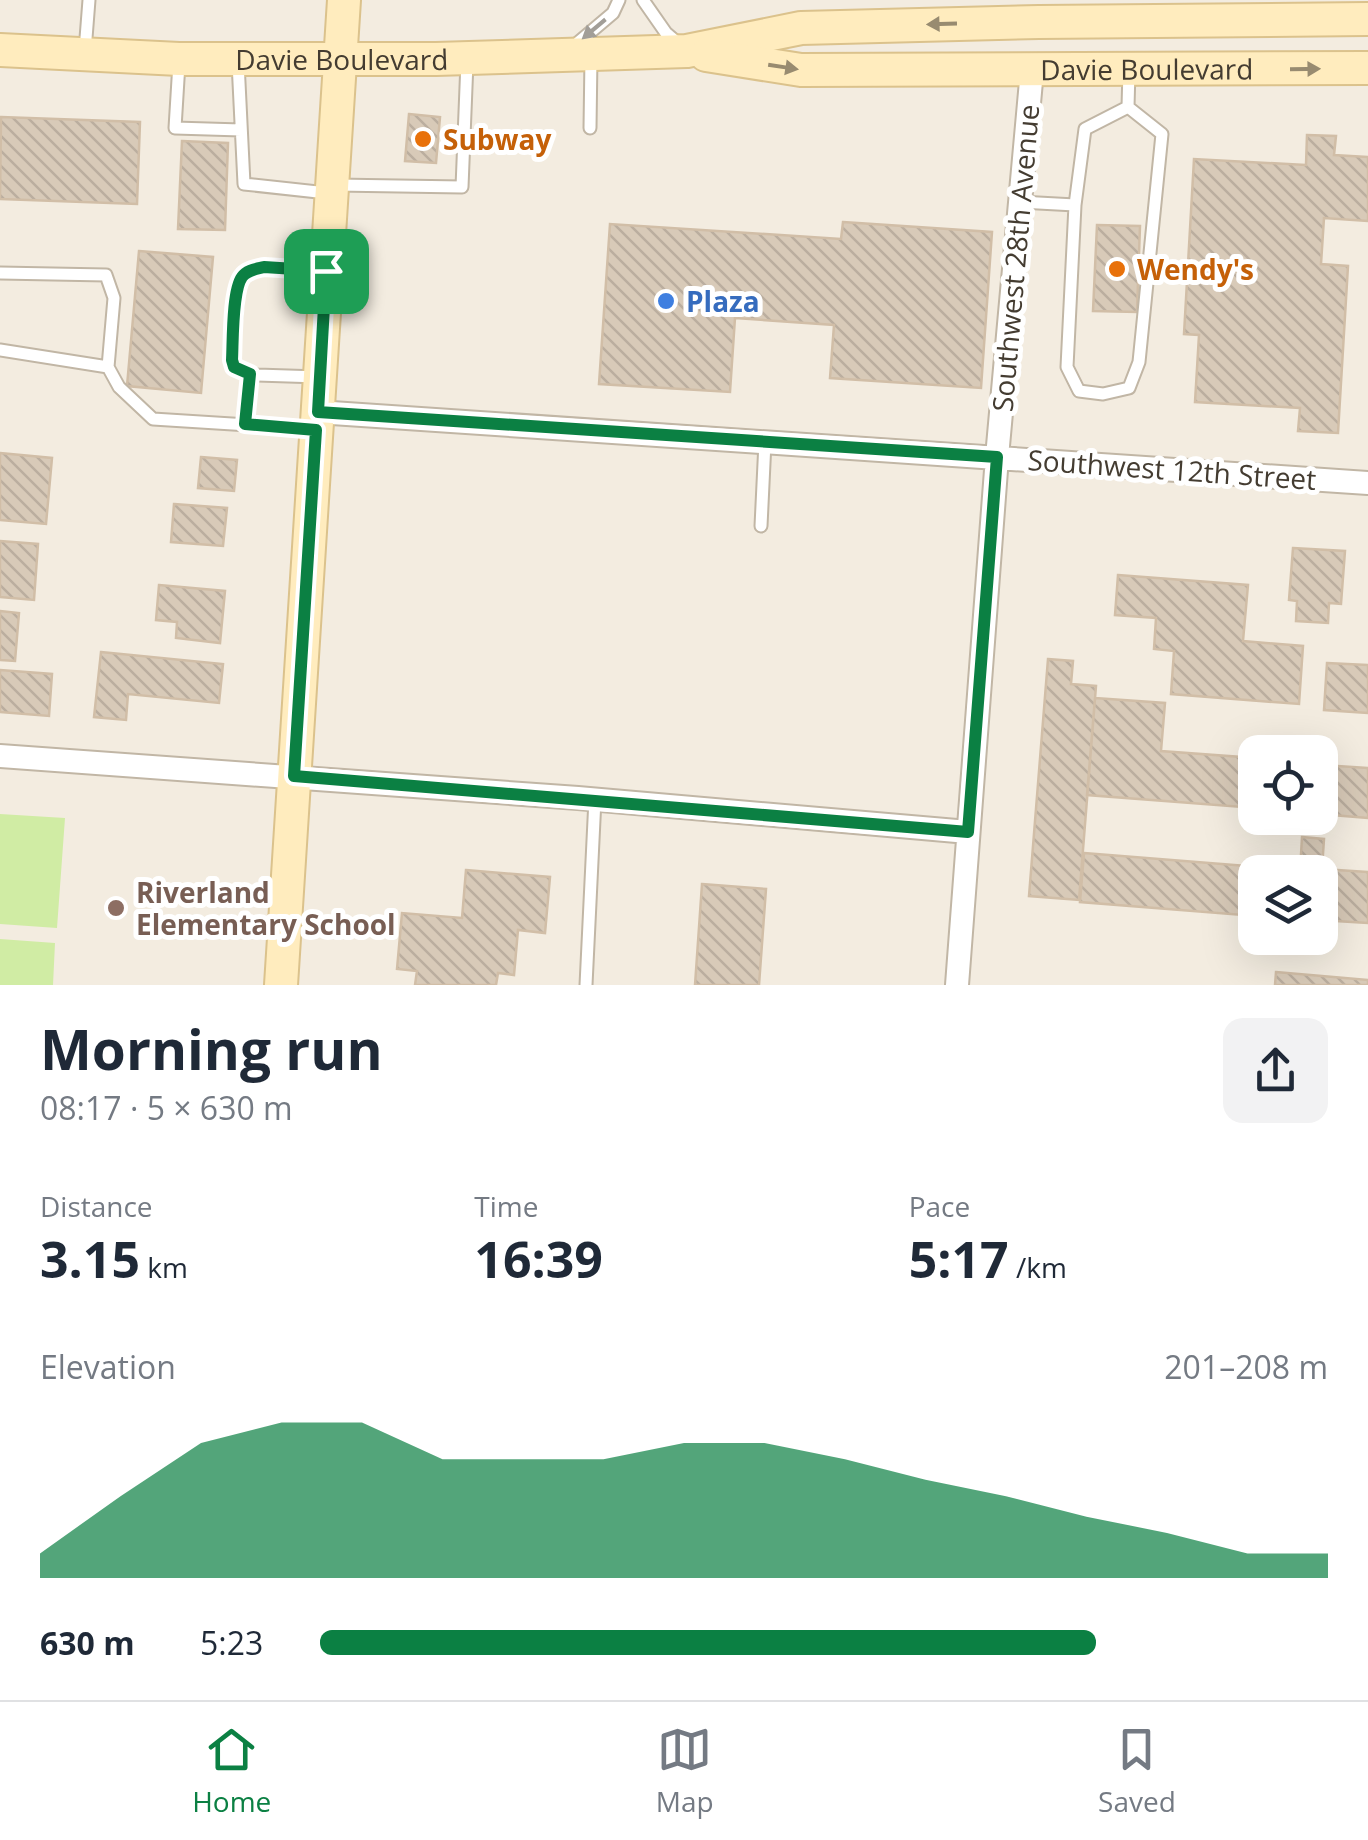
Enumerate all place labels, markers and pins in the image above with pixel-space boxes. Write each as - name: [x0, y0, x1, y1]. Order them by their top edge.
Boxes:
- place label: Subway: [443, 120, 551, 158]
- marker: Subway: [412, 128, 434, 150]
- pin: [284, 229, 369, 314]
- place label: Wendy's: [1137, 250, 1254, 288]
- marker: Wendy's: [1106, 258, 1128, 280]
- place label: Plaza: [686, 282, 760, 320]
- marker: Plaza: [655, 290, 677, 312]
- place label: Riverland Elementary School: [136, 873, 396, 943]
- marker: Riverland Elementary School: [105, 897, 127, 919]

